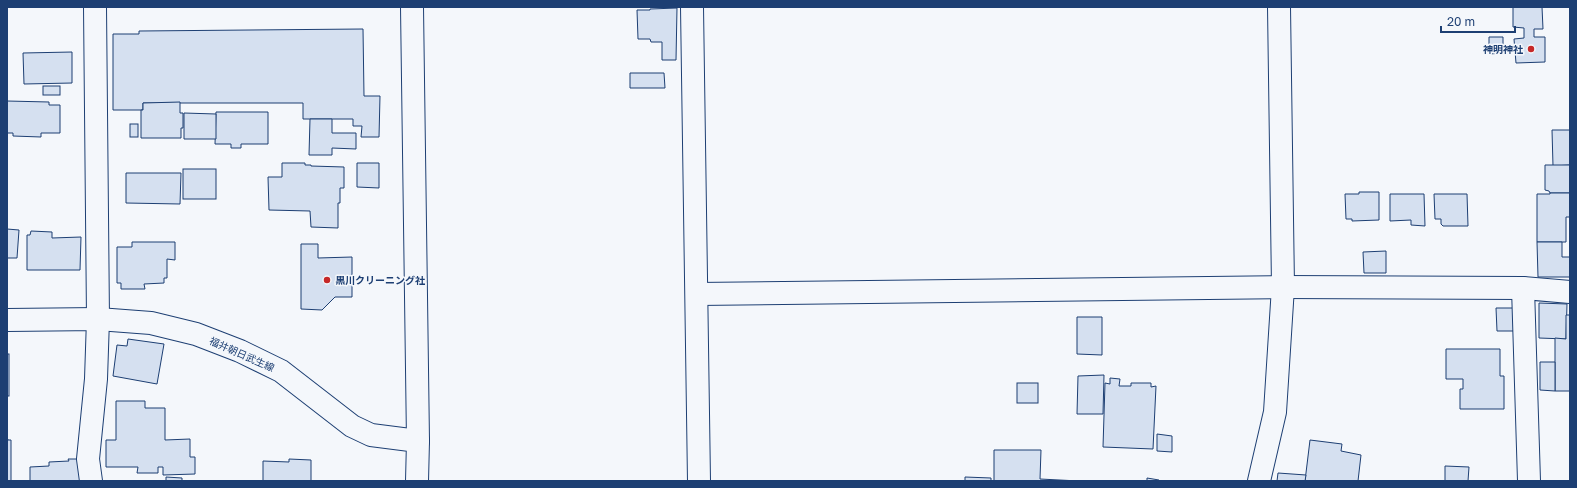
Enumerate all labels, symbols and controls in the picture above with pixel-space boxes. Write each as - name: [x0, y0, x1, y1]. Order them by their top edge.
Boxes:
- scale bar: [1441, 8, 1515, 34]
- text: 20 m: [1447, 14, 1475, 29]
- place label: 神明神社: [1483, 43, 1524, 55]
- marker: 神明神社: [1526, 44, 1536, 54]
- place label: 黒川クリーニング社: [335, 274, 426, 286]
- marker: 黒川クリーニング社: [322, 275, 332, 285]
- street label: 福井朝日武生線: [208, 334, 276, 374]

